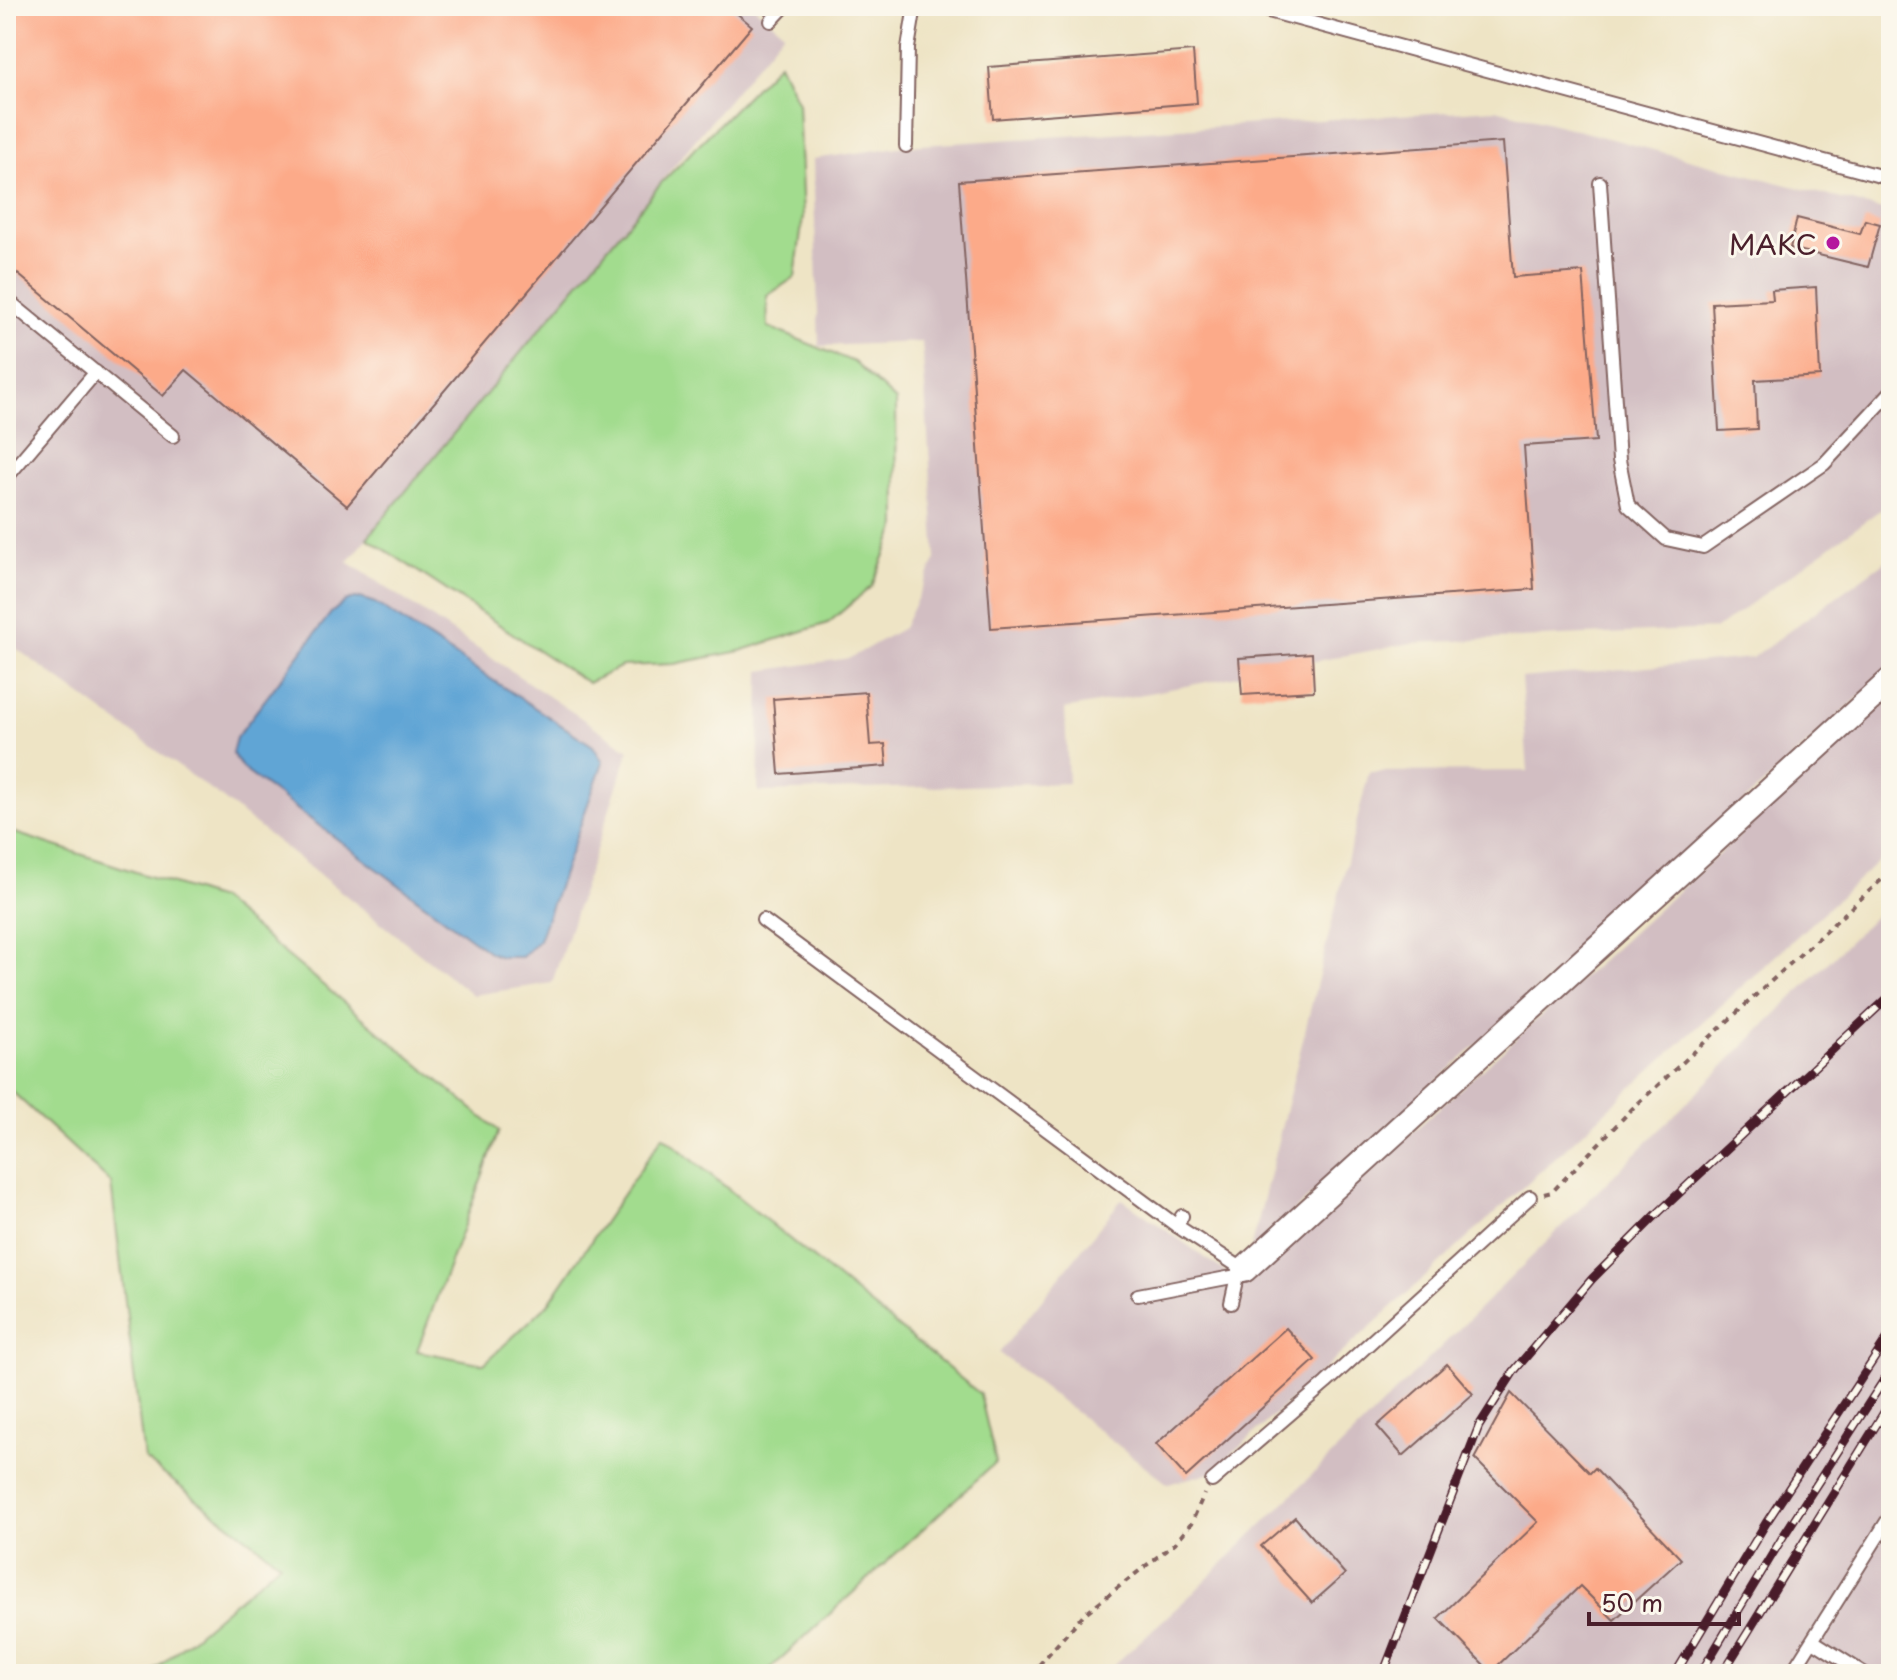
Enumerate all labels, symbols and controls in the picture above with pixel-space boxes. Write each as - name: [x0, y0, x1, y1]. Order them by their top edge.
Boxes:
- place label: МАКС: [1729, 222, 1817, 265]
- marker: МАКС: [1824, 234, 1842, 252]
- scale bar: [1589, 1576, 1739, 1626]
- text: 50 m: [1601, 1584, 1663, 1620]

